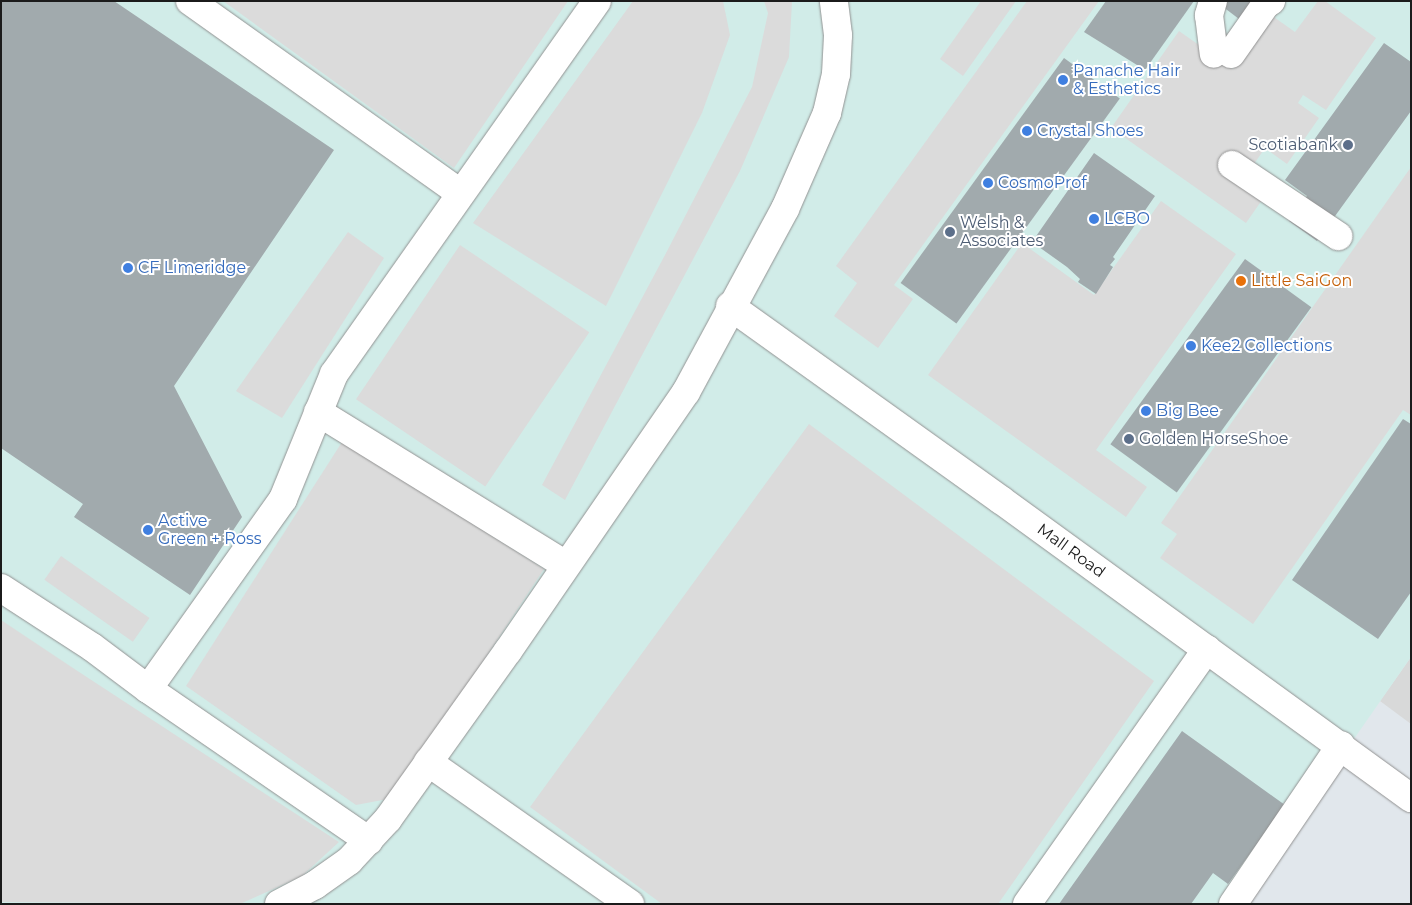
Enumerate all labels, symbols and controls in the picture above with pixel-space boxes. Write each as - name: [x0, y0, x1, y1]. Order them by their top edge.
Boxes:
- place label: Panache Hair & Esthetics: [1073, 61, 1181, 99]
- marker: Panache Hair & Esthetics: [1057, 74, 1069, 86]
- place label: Crystal Shoes: [1037, 121, 1143, 141]
- marker: Crystal Shoes: [1021, 125, 1033, 137]
- place label: Scotiabank: [1248, 135, 1338, 155]
- marker: Scotiabank: [1342, 139, 1354, 151]
- place label: CosmoProf: [998, 173, 1087, 193]
- marker: CosmoProf: [982, 177, 994, 189]
- place label: LCBO: [1104, 209, 1150, 229]
- place label: Welsh & Associates: [960, 213, 1043, 251]
- marker: LCBO: [1088, 213, 1100, 225]
- marker: Welsh & Associates: [944, 226, 956, 238]
- place label: CF Limeridge: [138, 258, 246, 278]
- marker: CF Limeridge: [122, 262, 134, 274]
- place label: Little SaiGon: [1251, 271, 1352, 291]
- marker: Little SaiGon: [1235, 275, 1247, 287]
- place label: Kee2 Collections: [1201, 336, 1332, 356]
- marker: Kee2 Collections: [1185, 340, 1197, 352]
- place label: Big Bee: [1156, 401, 1219, 421]
- marker: Big Bee: [1140, 405, 1152, 417]
- place label: Golden HorseShoe: [1139, 429, 1288, 449]
- marker: Golden HorseShoe: [1123, 433, 1135, 445]
- place label: Active Green + Ross: [158, 511, 262, 549]
- street label: Mall Road: [1033, 520, 1109, 582]
- marker: Active Green + Ross: [142, 524, 154, 536]

